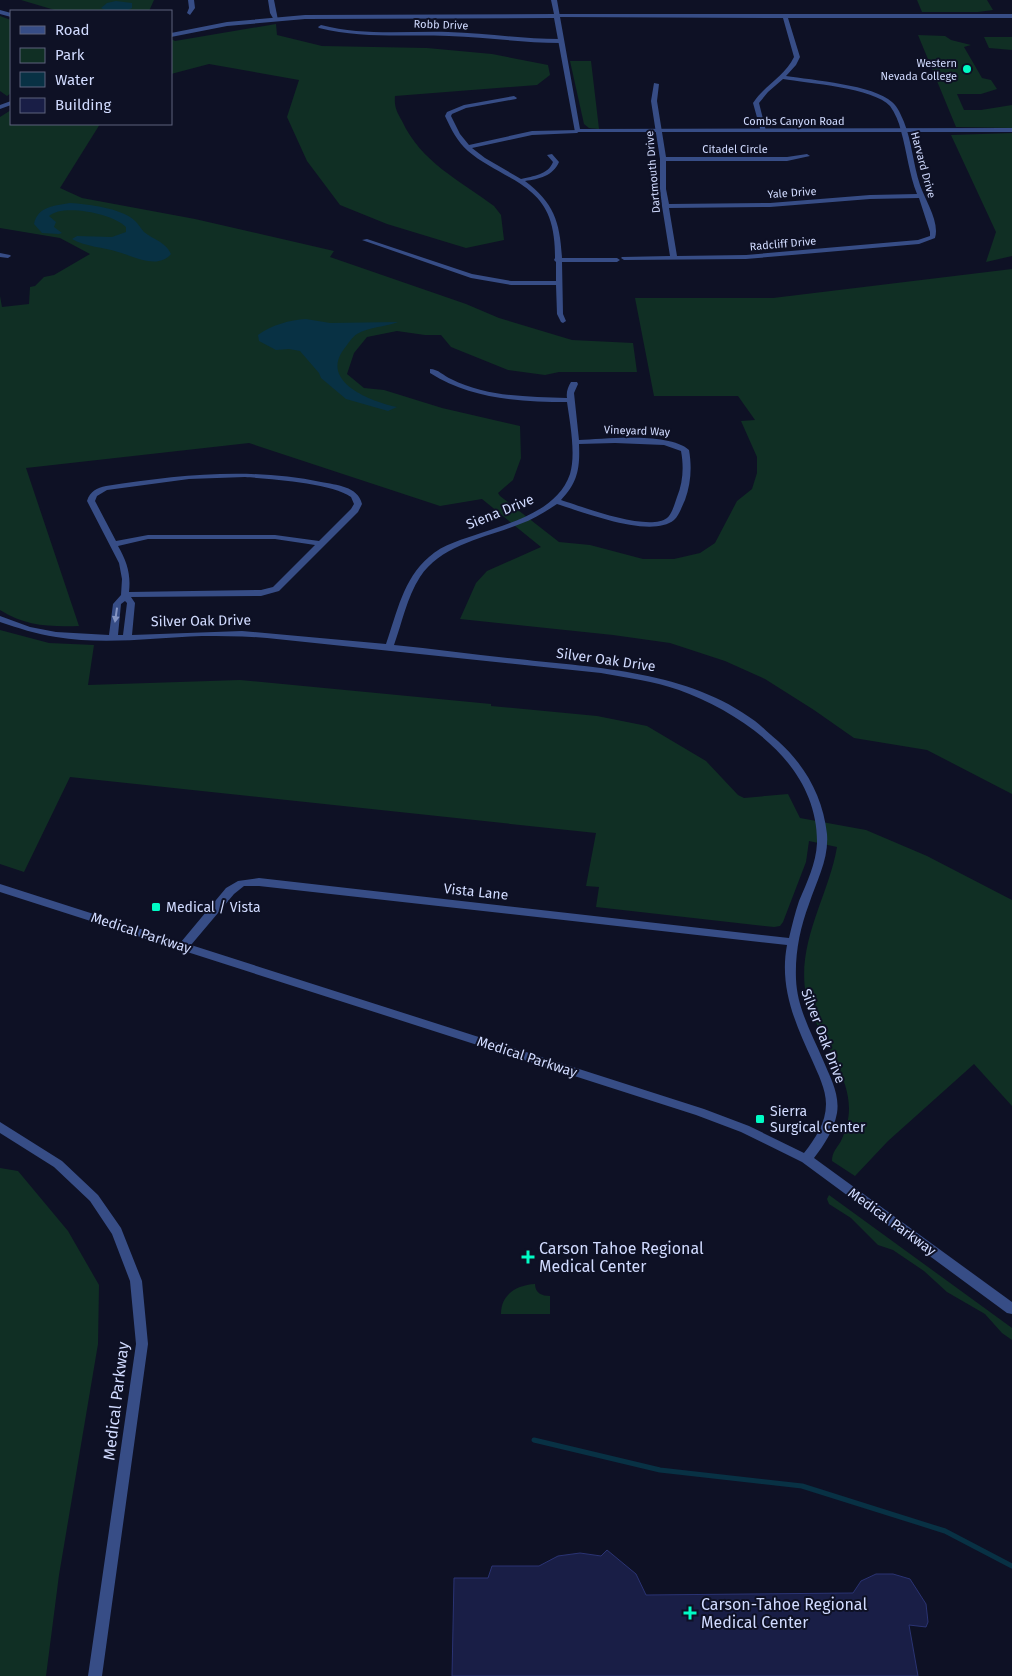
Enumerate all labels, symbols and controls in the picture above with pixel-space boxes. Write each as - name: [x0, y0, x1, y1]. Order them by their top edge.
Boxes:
- legend: [10, 10, 172, 125]
- street label: Robb Drive: [413, 18, 469, 32]
- text: Road: [55, 21, 90, 39]
- text: Park: [55, 46, 85, 64]
- place label: Western Nevada College: [881, 57, 957, 83]
- marker: Western Nevada College: [961, 63, 973, 75]
- text: Water: [55, 71, 94, 89]
- text: Building: [55, 96, 111, 114]
- street label: Combs Canyon Road: [743, 115, 845, 128]
- street label: Dartmouth Drive: [643, 130, 663, 214]
- street label: Harvard Drive: [908, 130, 938, 200]
- street label: Citadel Circle: [702, 143, 768, 156]
- street label: Yale Drive: [767, 185, 817, 201]
- street label: Radcliff Drive: [749, 235, 817, 253]
- street label: Vineyard Way: [604, 423, 671, 439]
- street label: Siena Drive: [464, 491, 536, 533]
- one-way arrow: [112, 607, 120, 623]
- street label: Silver Oak Drive: [151, 612, 251, 630]
- street label: Silver Oak Drive: [555, 645, 657, 675]
- street label: Vista Lane: [443, 880, 509, 904]
- place label: Medical / Vista: [166, 899, 261, 916]
- marker: Medical / Vista: [150, 901, 162, 913]
- street label: Medical Parkway: [89, 909, 193, 957]
- street label: Silver Oak Drive: [797, 986, 849, 1086]
- street label: Medical Parkway: [475, 1033, 579, 1081]
- place label: Sierra Surgical Center: [770, 1103, 866, 1136]
- marker: Sierra Surgical Center: [754, 1113, 766, 1125]
- street label: Medical Parkway: [845, 1184, 939, 1260]
- place label: Carson Tahoe Regional Medical Center: [539, 1239, 704, 1276]
- marker: Carson Tahoe Regional Medical Center: [521, 1250, 535, 1264]
- street label: Medical Parkway: [99, 1341, 133, 1461]
- place label: Carson-Tahoe Regional Medical Center: [701, 1595, 867, 1632]
- marker: Carson-Tahoe Regional Medical Center: [683, 1606, 697, 1620]

